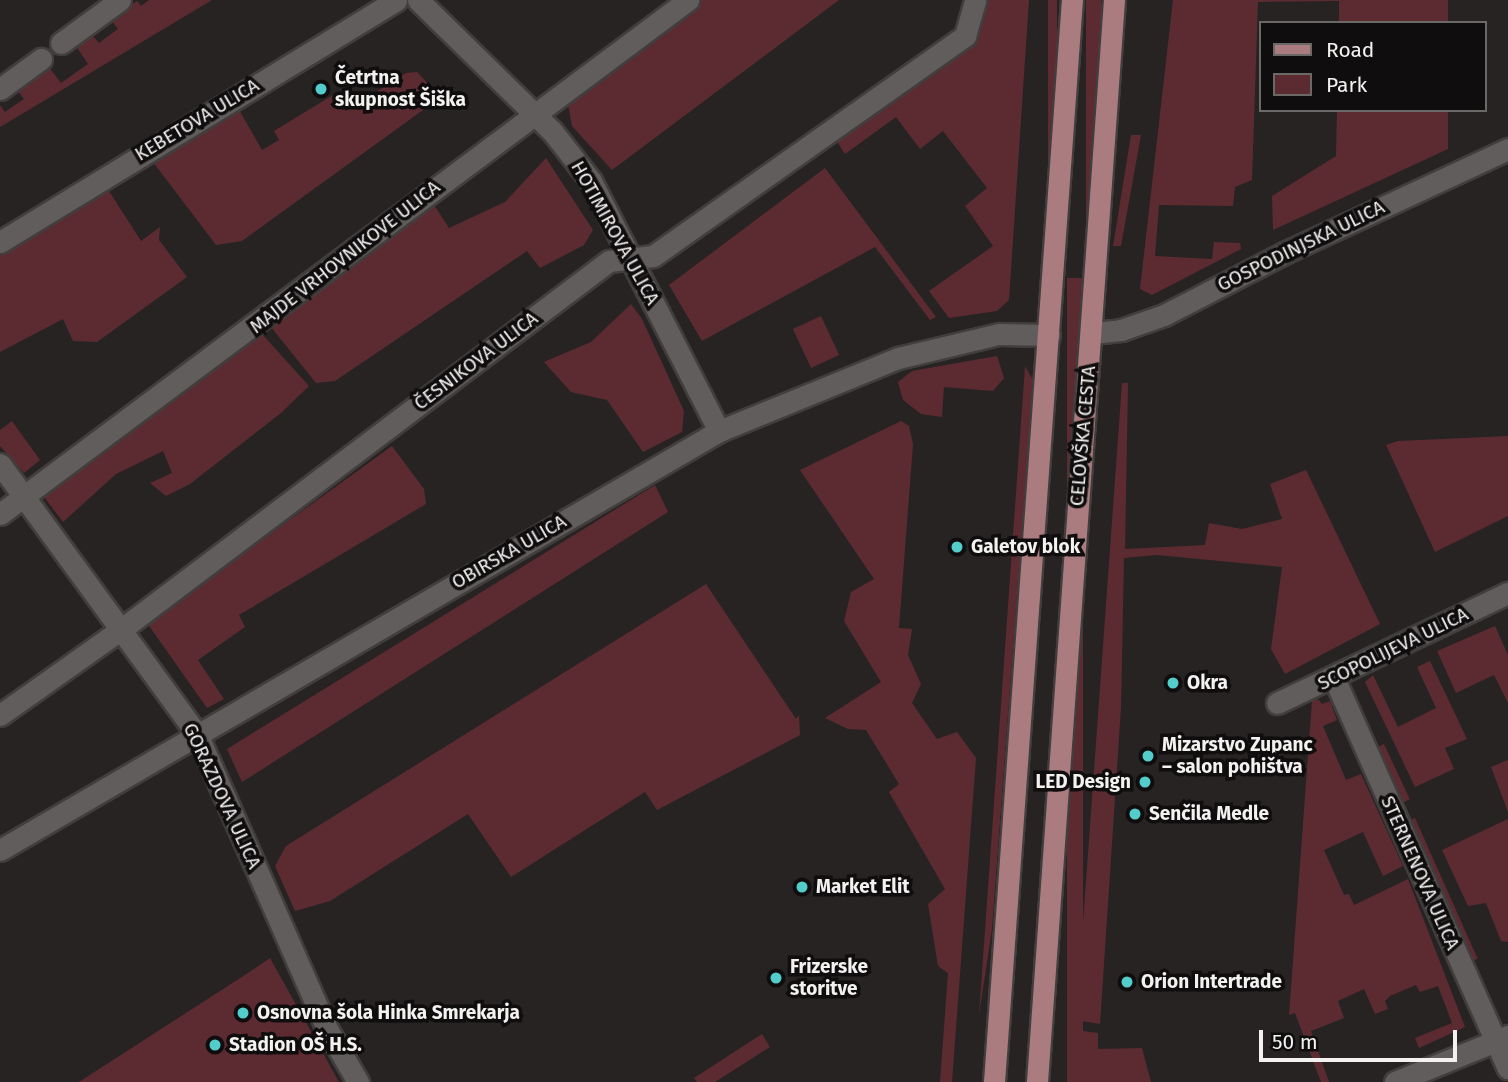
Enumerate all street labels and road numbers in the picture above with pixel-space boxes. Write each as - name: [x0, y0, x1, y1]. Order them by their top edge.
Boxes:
- street label: KEBETOVA ULICA: [131, 74, 263, 166]
- street label: HOTIMIROVA ULICA: [566, 157, 664, 309]
- street label: MAJDE VRHOVNIKOVE ULICA: [245, 176, 445, 338]
- street label: GOSPODINJSKA ULICA: [1214, 196, 1388, 296]
- street label: ČESNIKOVA ULICA: [410, 307, 542, 415]
- street label: CELOVŠKA CESTA: [1066, 365, 1100, 507]
- street label: OBIRSKA ULICA: [448, 510, 570, 594]
- street label: SCOPOLIJEVA ULICA: [1314, 603, 1472, 695]
- street label: GORAZDOVA ULICA: [178, 720, 266, 872]
- street label: STERNENOVA ULICA: [1376, 793, 1464, 953]

